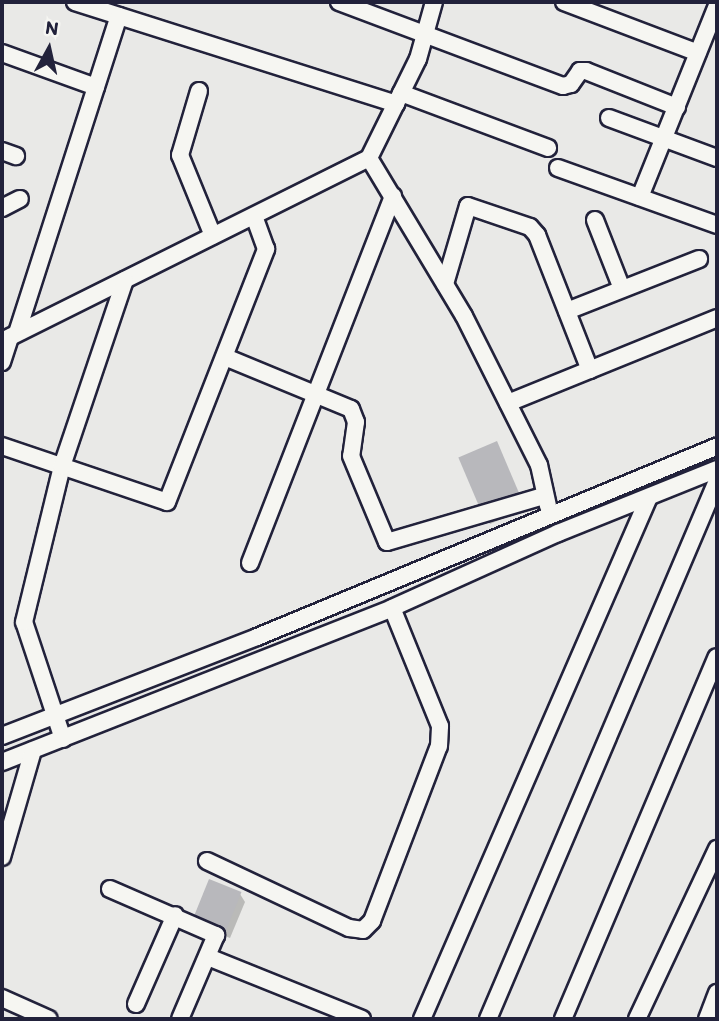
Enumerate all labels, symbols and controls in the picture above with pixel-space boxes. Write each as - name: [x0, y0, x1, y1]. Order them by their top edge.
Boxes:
- north arrow: [14, 14, 84, 84]
- text: N: [44, 15, 60, 40]

